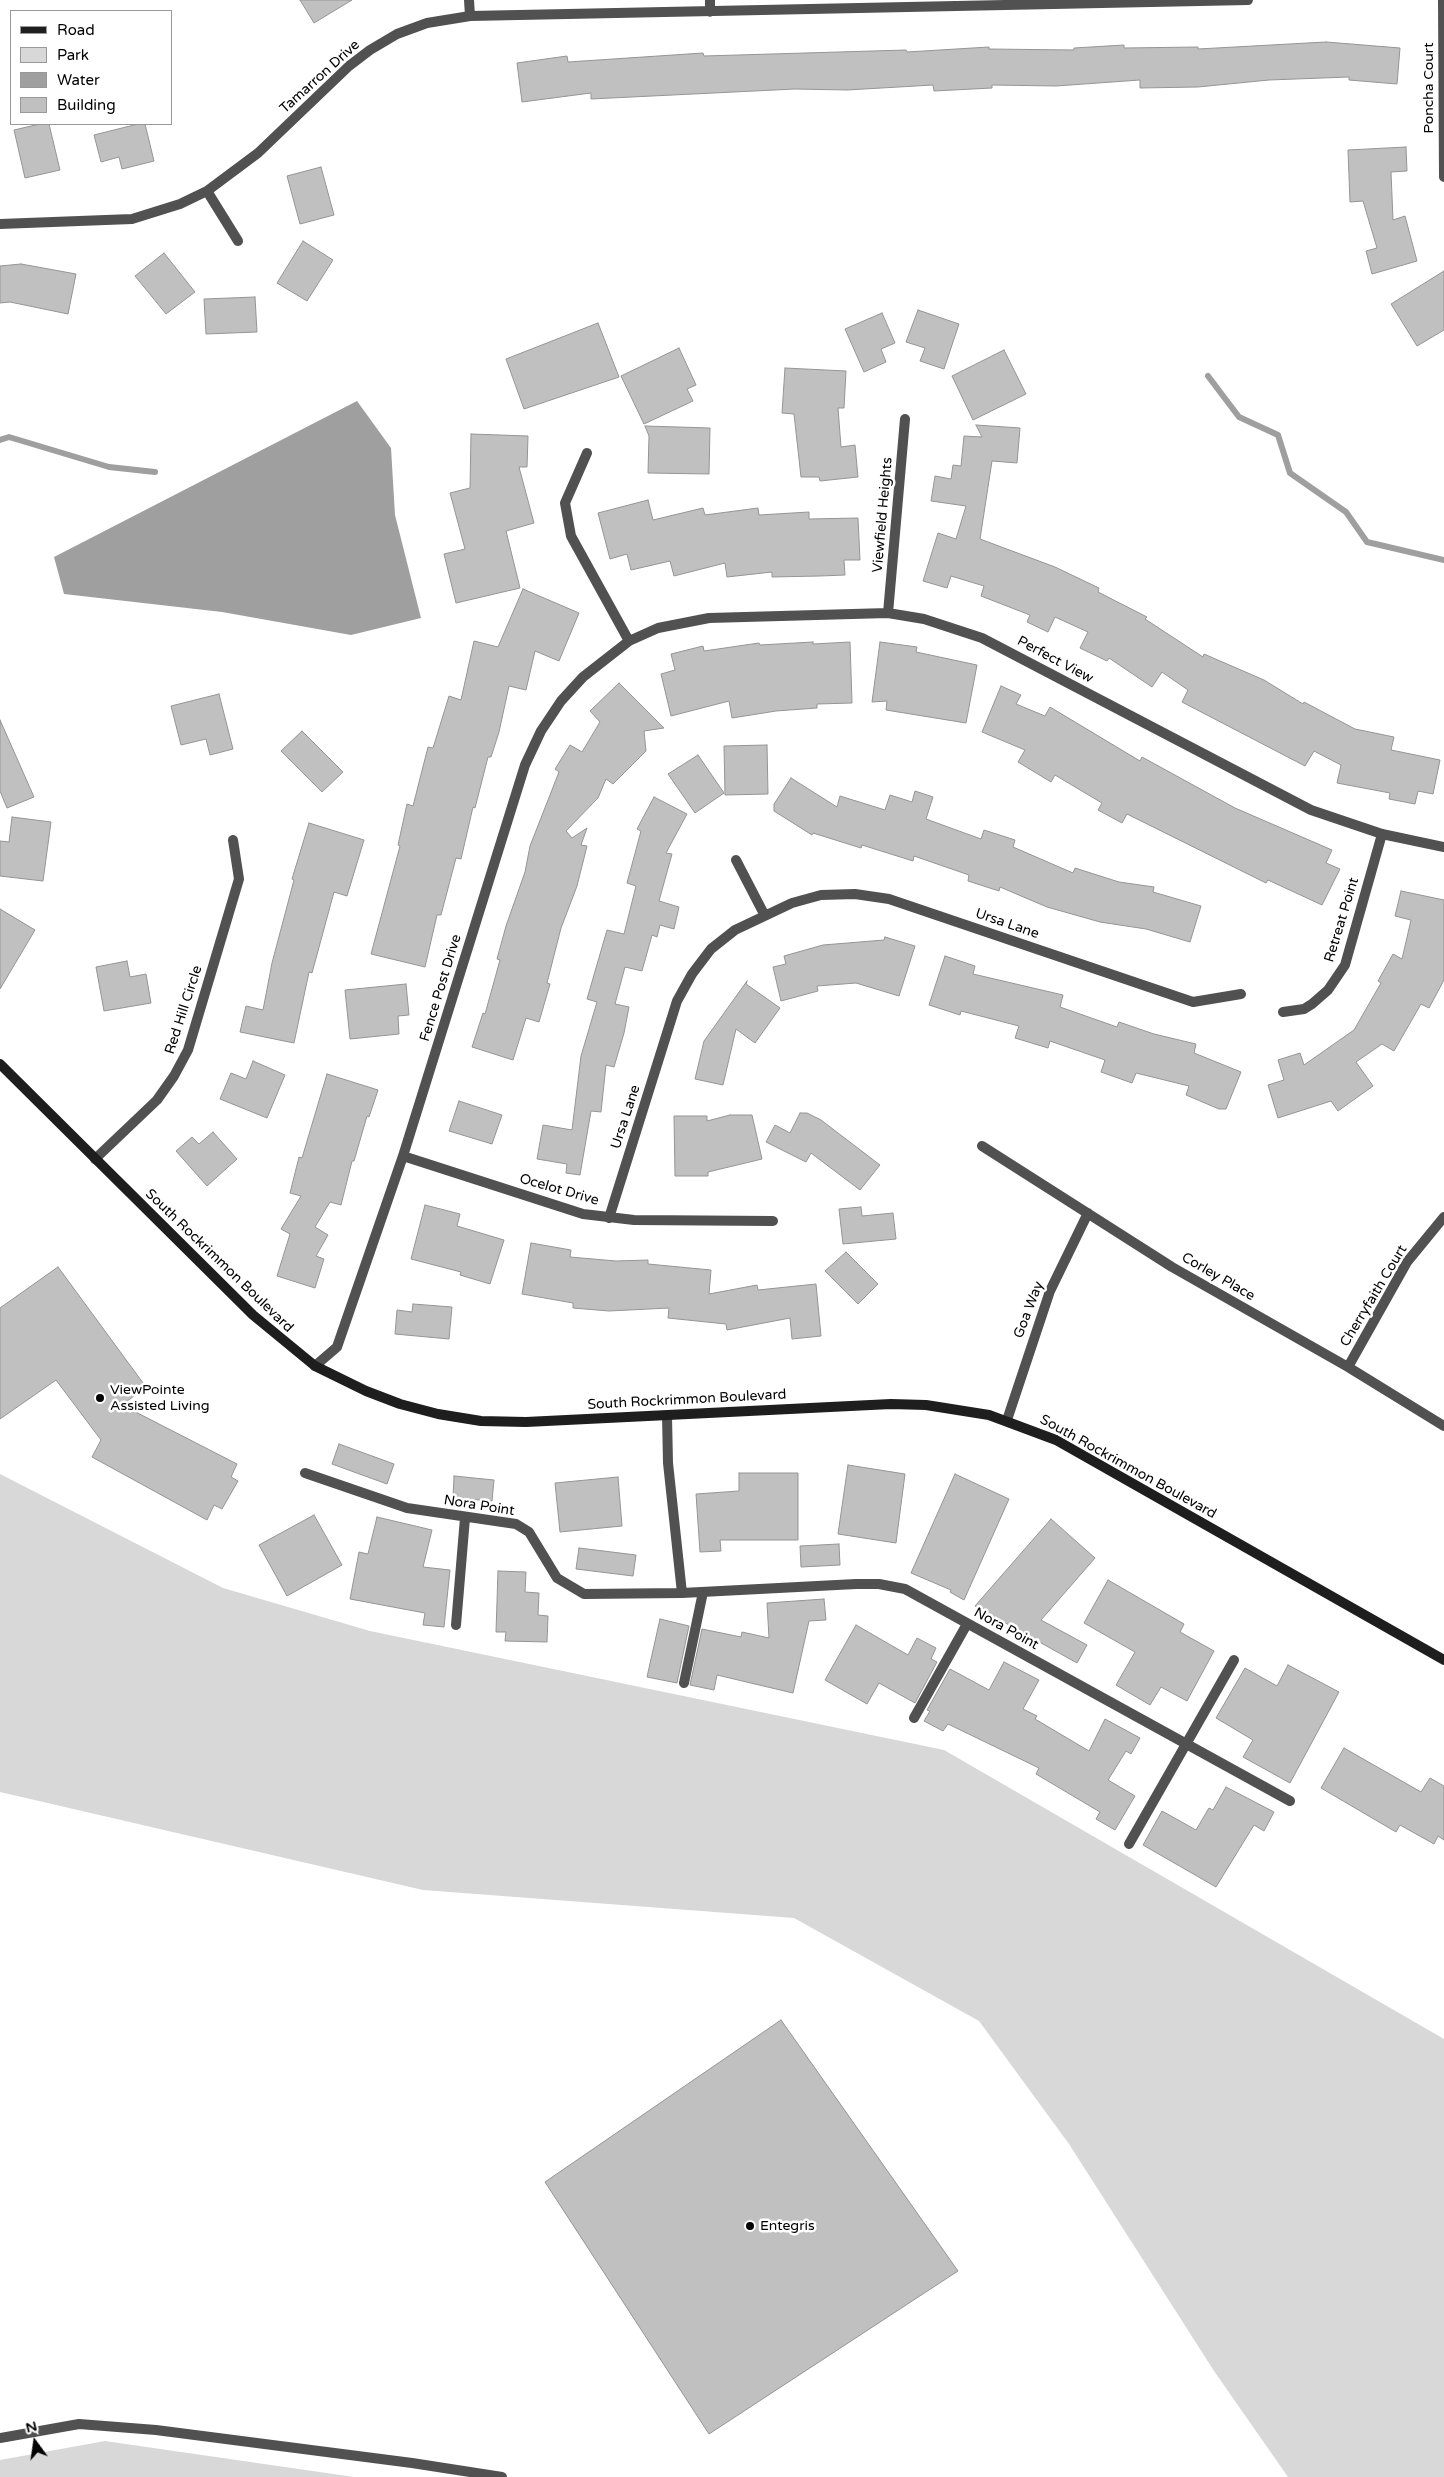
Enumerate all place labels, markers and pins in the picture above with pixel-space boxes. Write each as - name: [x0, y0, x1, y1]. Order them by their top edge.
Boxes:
- place label: ViewPointe Assisted Living: [110, 1382, 209, 1414]
- marker: ViewPointe Assisted Living: [94, 1392, 106, 1404]
- place label: Entegris: [760, 2218, 815, 2234]
- marker: Entegris: [744, 2220, 756, 2232]

